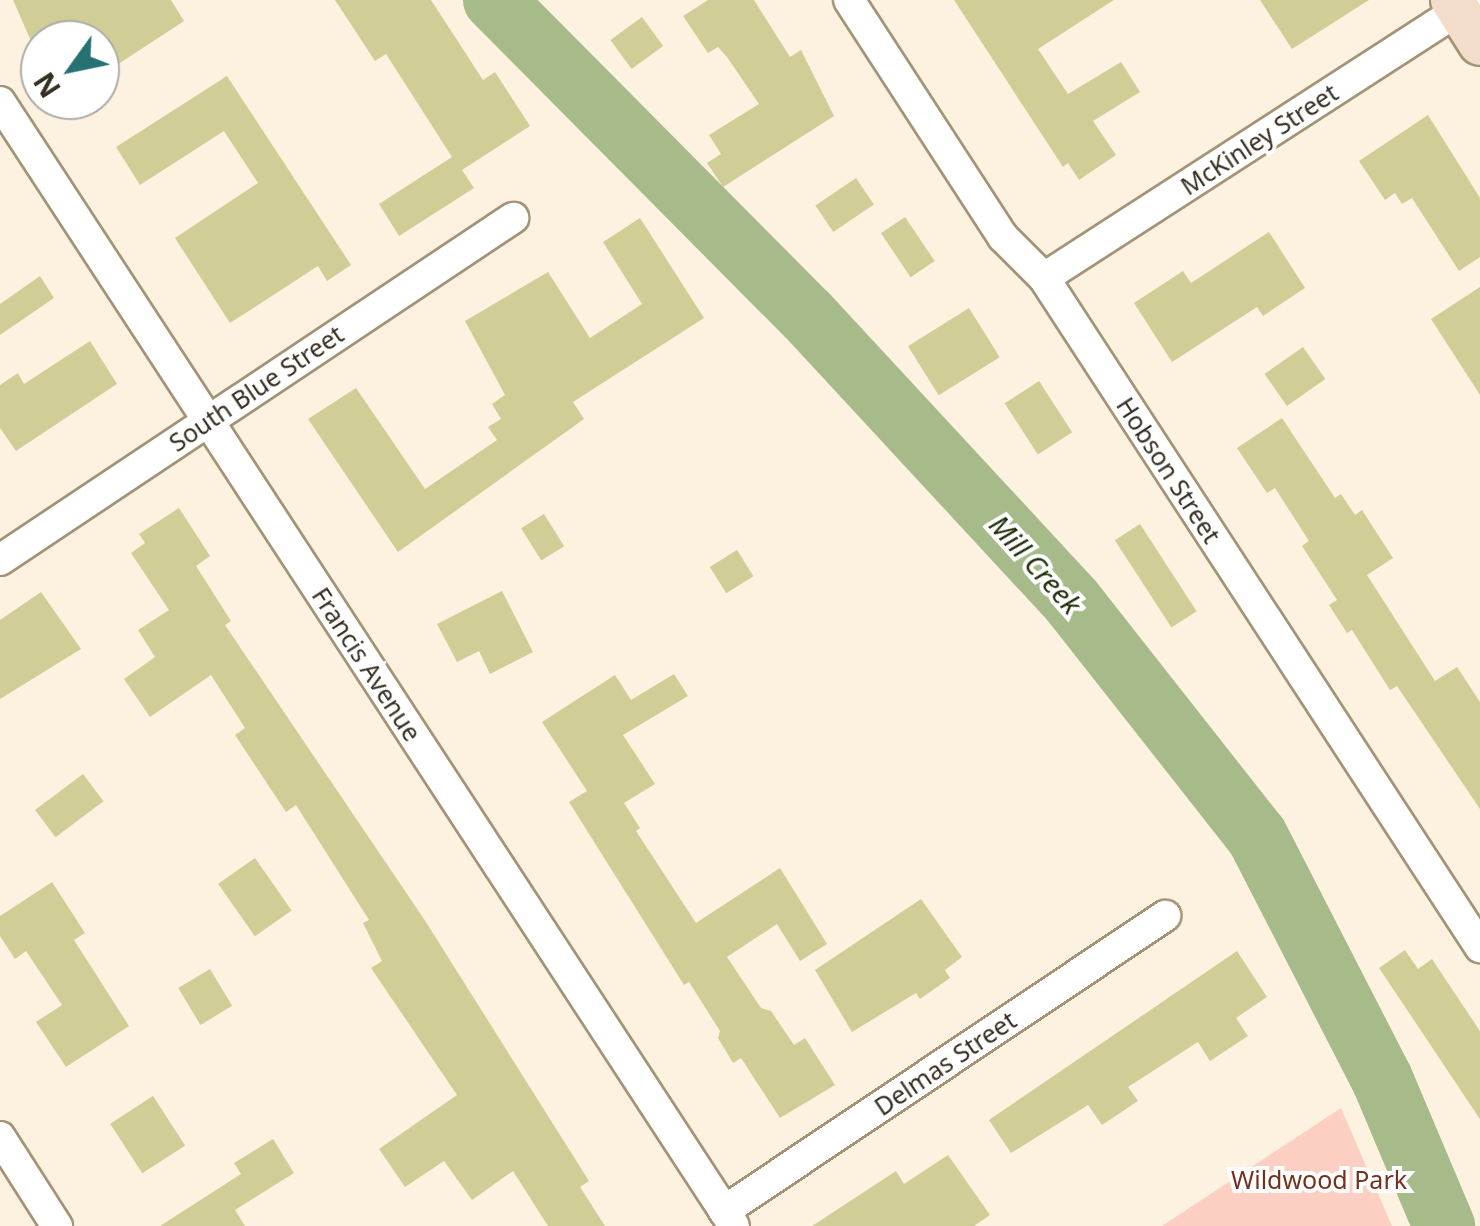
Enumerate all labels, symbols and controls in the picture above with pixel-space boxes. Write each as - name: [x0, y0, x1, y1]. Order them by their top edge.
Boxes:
- north arrow: [20, 20, 120, 120]
- text: N: [24, 65, 69, 105]
- street label: McKinley Street: [1175, 77, 1343, 201]
- street label: South Blue Street: [163, 319, 349, 457]
- street label: Hobson Street: [1111, 391, 1227, 549]
- water label: Mill Creek: [983, 508, 1089, 620]
- street label: Francis Avenue: [306, 582, 428, 746]
- street label: Delmas Street: [868, 1005, 1022, 1121]
- park label: Wildwood Park: [1231, 1164, 1407, 1194]

